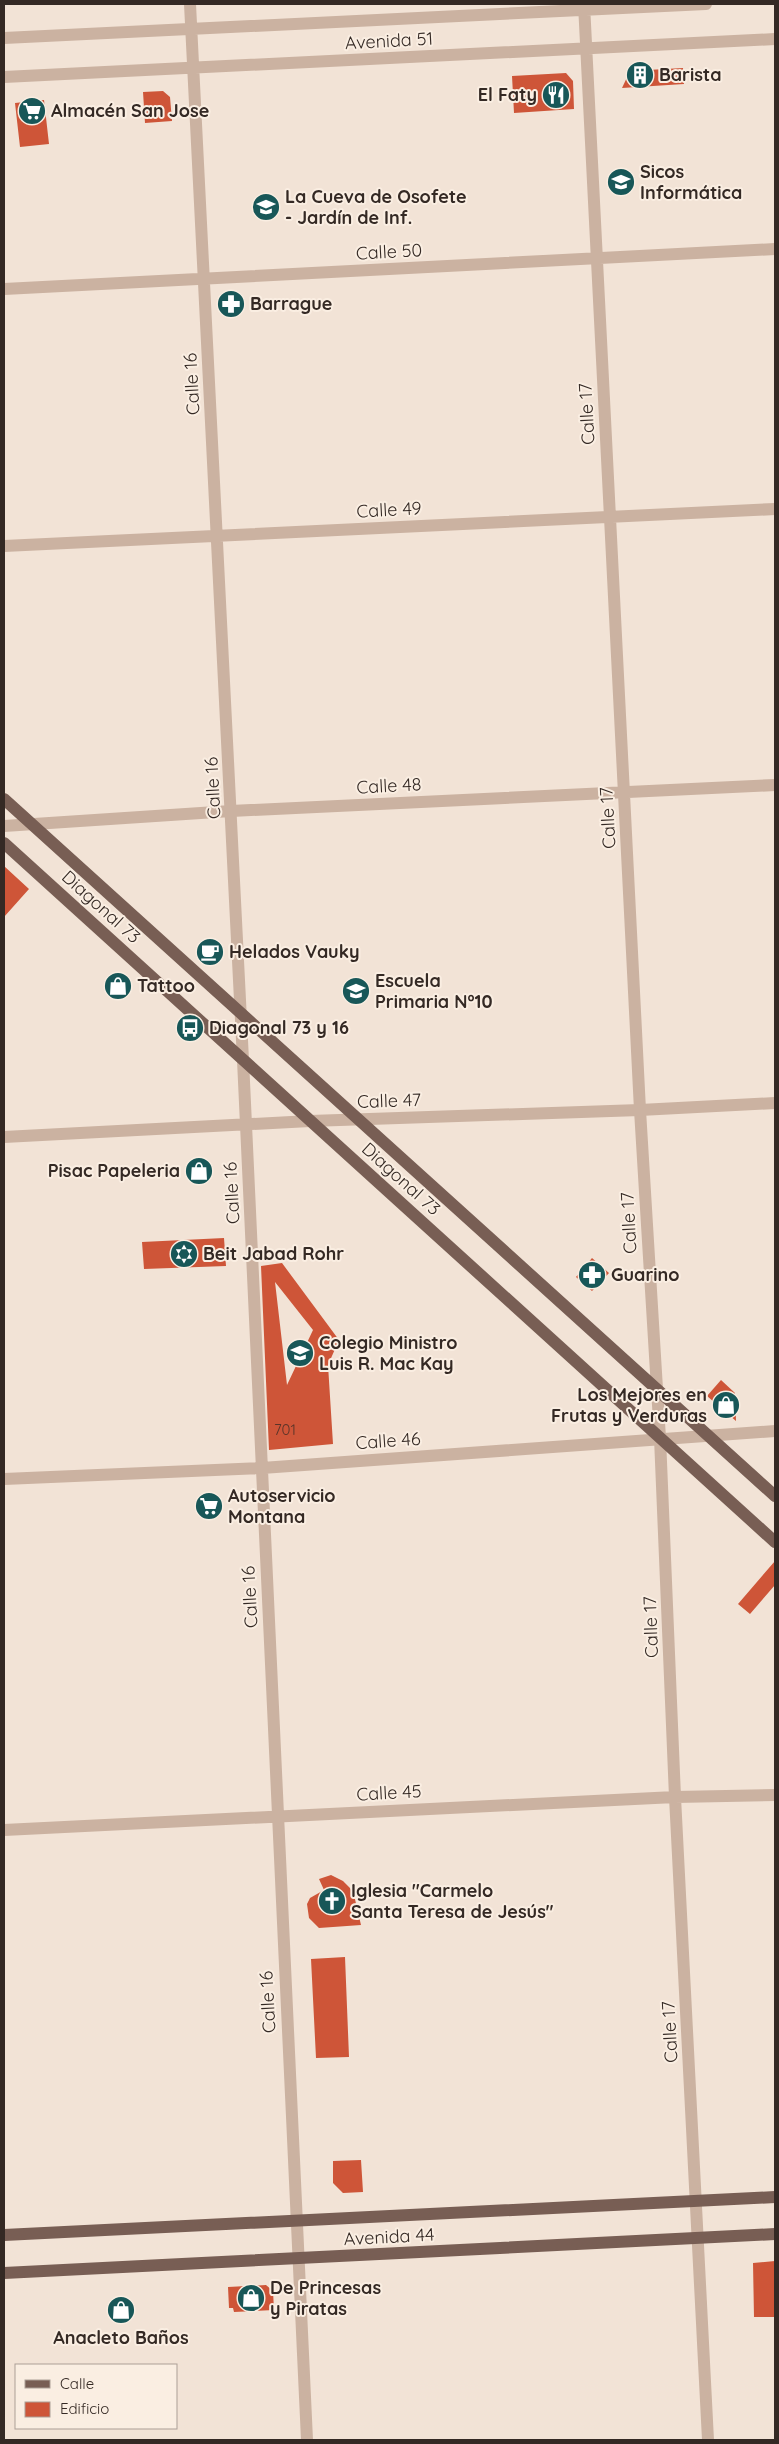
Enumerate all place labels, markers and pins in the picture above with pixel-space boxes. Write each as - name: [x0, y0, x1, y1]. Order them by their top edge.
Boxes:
- building icon: Barista: [625, 60, 655, 90]
- place label: Barista: [659, 63, 722, 86]
- restaurant icon: El Faty: [541, 80, 571, 110]
- place label: El Faty: [478, 83, 537, 106]
- supermarket icon: Almacén San Jose: [17, 96, 47, 126]
- place label: Almacén San Jose: [51, 99, 209, 122]
- place label: Sicos Informática: [640, 160, 742, 204]
- school or university icon: Sicos Informática: [606, 167, 636, 197]
- place label: La Cueva de Osofete - Jardín de Inf.: [285, 185, 467, 229]
- school or university icon: La Cueva de Osofete - Jardín de Inf.: [251, 192, 281, 222]
- pharmacy icon: Barrague: [216, 289, 246, 319]
- place label: Barrague: [250, 292, 332, 315]
- cafe icon: Helados Vauky: [195, 937, 225, 967]
- place label: Helados Vauky: [229, 940, 359, 963]
- place label: Escuela Primaria N°10: [375, 969, 493, 1013]
- shop icon: Tattoo: [103, 971, 133, 1001]
- place label: Tattoo: [137, 974, 195, 997]
- school or university icon: Escuela Primaria N°10: [341, 976, 371, 1006]
- bus stop icon: Diagonal 73 y 16: [175, 1013, 205, 1043]
- place label: Diagonal 73 y 16: [209, 1016, 349, 1039]
- shop icon: Pisac Papeleria: [184, 1156, 214, 1186]
- place label: Pisac Papeleria: [48, 1159, 180, 1182]
- synagogue icon: Beit Jabad Rohr: [169, 1239, 199, 1269]
- place label: Beit Jabad Rohr: [203, 1242, 344, 1265]
- pharmacy icon: Guarino: [577, 1260, 607, 1290]
- place label: Guarino: [611, 1263, 679, 1286]
- place label: Colegio Ministro Luis R. Mac Kay: [319, 1331, 457, 1375]
- school or university icon: Colegio Ministro Luis R. Mac Kay: [285, 1338, 315, 1368]
- place label: Los Mejores en Frutas y Verduras: [551, 1383, 707, 1427]
- shop icon: Los Mejores en Frutas y Verduras: [711, 1390, 741, 1420]
- place label: Autoservicio Montana: [228, 1484, 336, 1528]
- supermarket icon: Autoservicio Montana: [194, 1491, 224, 1521]
- place label: Iglesia "Carmelo Santa Teresa de Jesús": [351, 1879, 554, 1923]
- church icon: Iglesia "Carmelo Santa Teresa de Jesús": [317, 1886, 347, 1916]
- place label: De Princesas y Piratas: [270, 2276, 381, 2320]
- shop icon: De Princesas y Piratas: [236, 2283, 266, 2313]
- shop icon: Anacleto Baños: [106, 2295, 136, 2325]
- place label: Anacleto Baños: [53, 2326, 189, 2349]

